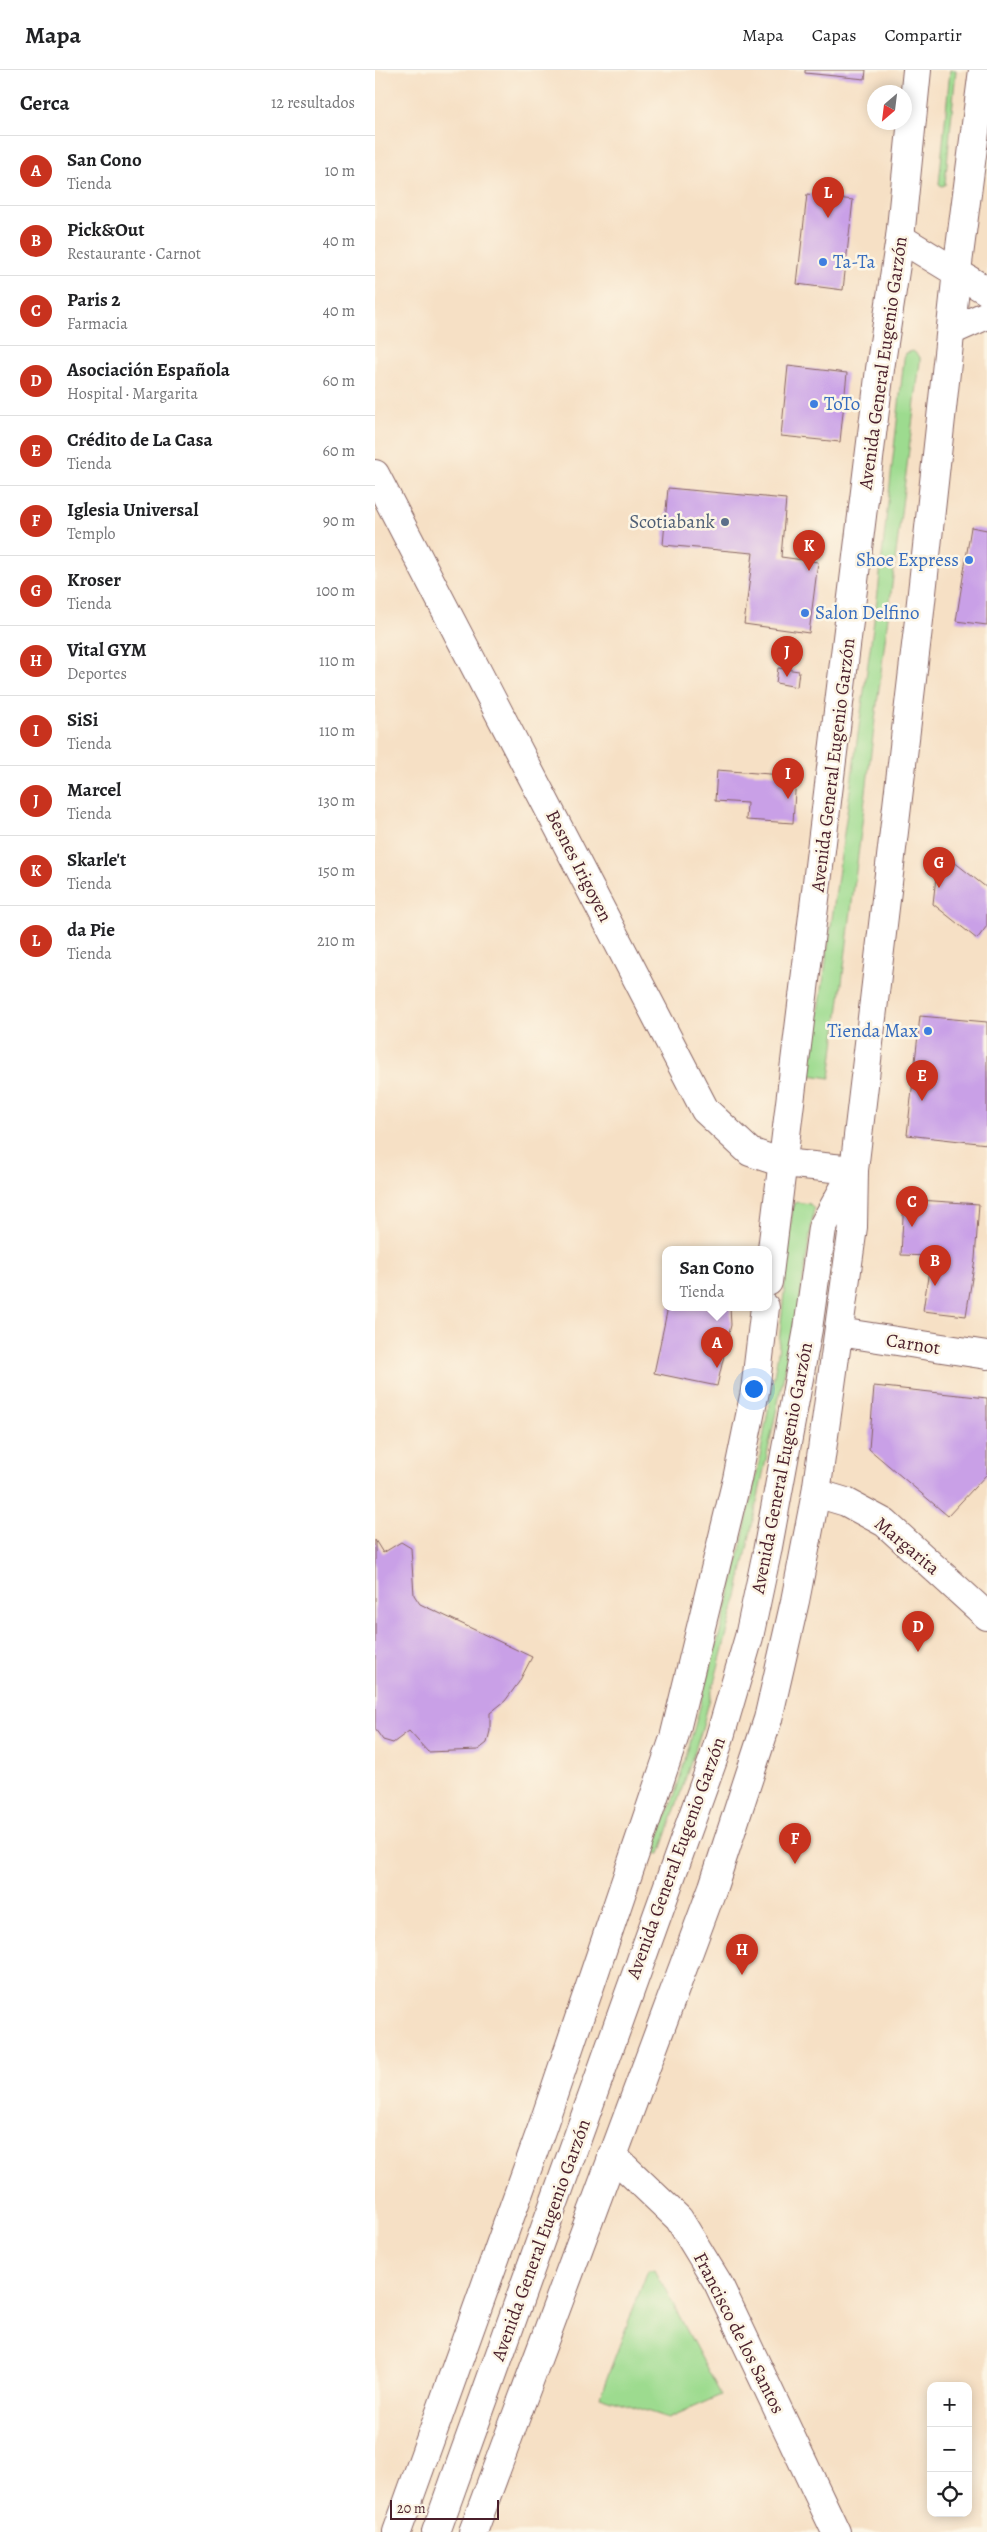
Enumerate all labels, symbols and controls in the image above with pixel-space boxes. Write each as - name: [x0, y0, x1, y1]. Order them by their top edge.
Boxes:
- text: Mapa: [25, 19, 81, 51]
- text: Mapa: [742, 23, 784, 47]
- text: Capas: [812, 23, 856, 47]
- text: Compartir: [884, 23, 962, 47]
- north arrow: [867, 85, 912, 130]
- text: Cerca: [20, 89, 70, 117]
- text: 12 resultados: [271, 92, 355, 114]
- text: San Cono: [67, 147, 142, 173]
- text: A: [31, 160, 41, 182]
- text: 10 m: [325, 160, 355, 182]
- text: Tienda: [67, 173, 112, 195]
- pin: L: [812, 177, 844, 218]
- text: Pick&Out: [67, 217, 145, 243]
- text: B: [31, 230, 41, 252]
- text: 40 m: [323, 230, 355, 252]
- street label: Avenida General Eugenio Garzón: [852, 235, 914, 492]
- text: Restaurante · Carnot: [67, 243, 201, 265]
- place label: Ta-Ta: [833, 249, 876, 275]
- marker: Ta-Ta: [817, 256, 829, 268]
- text: Paris 2: [67, 287, 120, 313]
- text: C: [31, 300, 41, 322]
- text: 40 m: [323, 300, 355, 322]
- text: Farmacia: [67, 313, 128, 335]
- text: Asociación Española: [67, 357, 230, 383]
- text: D: [30, 370, 42, 392]
- text: 60 m: [323, 370, 355, 392]
- text: Hospital · Margarita: [67, 383, 198, 405]
- place label: ToTo: [824, 391, 860, 417]
- marker: ToTo: [808, 398, 820, 410]
- text: Crédito de La Casa: [67, 427, 213, 453]
- text: E: [31, 440, 41, 462]
- text: 60 m: [323, 440, 355, 462]
- text: Tienda: [67, 453, 112, 475]
- text: Iglesia Universal: [67, 497, 199, 523]
- place label: Scotiabank: [629, 509, 716, 535]
- text: F: [32, 510, 40, 532]
- text: 90 m: [323, 510, 355, 532]
- marker: Scotiabank: [719, 516, 731, 528]
- text: Templo: [67, 523, 116, 545]
- pin: K: [793, 530, 825, 571]
- place label: Shoe Express: [856, 547, 959, 573]
- marker: Shoe Express: [963, 554, 975, 566]
- text: Kroser: [67, 567, 121, 593]
- text: G: [31, 580, 41, 602]
- text: 100 m: [316, 580, 355, 602]
- text: Tienda: [67, 593, 112, 615]
- place label: Salon Delfino: [815, 600, 919, 626]
- marker: Salon Delfino: [799, 607, 811, 619]
- pin: J: [771, 636, 803, 677]
- text: Vital GYM: [67, 637, 147, 663]
- street label: Avenida General Eugenio Garzón: [804, 637, 861, 894]
- text: H: [30, 650, 42, 672]
- text: 110 m: [319, 650, 355, 672]
- text: Deportes: [67, 663, 127, 685]
- text: SiSi: [67, 707, 98, 733]
- text: I: [33, 720, 39, 742]
- text: 110 m: [319, 720, 355, 742]
- text: Tienda: [67, 733, 112, 755]
- pin: I: [772, 758, 804, 799]
- text: Marcel: [67, 777, 121, 803]
- text: J: [33, 790, 39, 812]
- text: 130 m: [318, 790, 355, 812]
- text: Tienda: [67, 803, 112, 825]
- street label: Besnes Irigoyen: [540, 805, 618, 927]
- text: Skarle't: [67, 847, 126, 873]
- pin: G: [923, 847, 955, 888]
- text: K: [31, 860, 41, 882]
- text: 150 m: [318, 860, 355, 882]
- text: Tienda: [67, 873, 112, 895]
- text: da Pie: [67, 917, 115, 943]
- text: L: [32, 930, 40, 952]
- text: 210 m: [317, 930, 355, 952]
- text: Tienda: [67, 943, 112, 965]
- place label: Tienda Max: [827, 1018, 918, 1044]
- marker: Tienda Max: [922, 1025, 934, 1037]
- pin: E: [906, 1060, 938, 1101]
- pin: C: [896, 1186, 928, 1227]
- pin: B: [919, 1245, 951, 1286]
- popup: [662, 1246, 772, 1311]
- text: San Cono: [680, 1255, 754, 1281]
- text: Tienda: [680, 1281, 724, 1303]
- pin: A: [701, 1327, 733, 1368]
- street label: Carnot: [884, 1327, 942, 1361]
- street label: Avenida General Eugenio Garzón: [745, 1340, 819, 1597]
- your location: [741, 1376, 767, 1402]
- street label: Margarita: [869, 1511, 945, 1581]
- pin: D: [902, 1611, 934, 1652]
- street label: Avenida General Eugenio Garzón: [620, 1734, 732, 1983]
- pin: F: [779, 1823, 811, 1864]
- pin: H: [726, 1934, 758, 1975]
- street label: Avenida General Eugenio Garzón: [485, 2116, 597, 2365]
- street label: Francisco de los Santos: [687, 2248, 791, 2418]
- map controls: [927, 2382, 972, 2517]
- button: +: [927, 2382, 972, 2427]
- button: −: [927, 2427, 972, 2472]
- button: locate: [927, 2472, 972, 2517]
- scale bar: [390, 2497, 499, 2520]
- text: 20 m: [397, 2499, 426, 2518]

